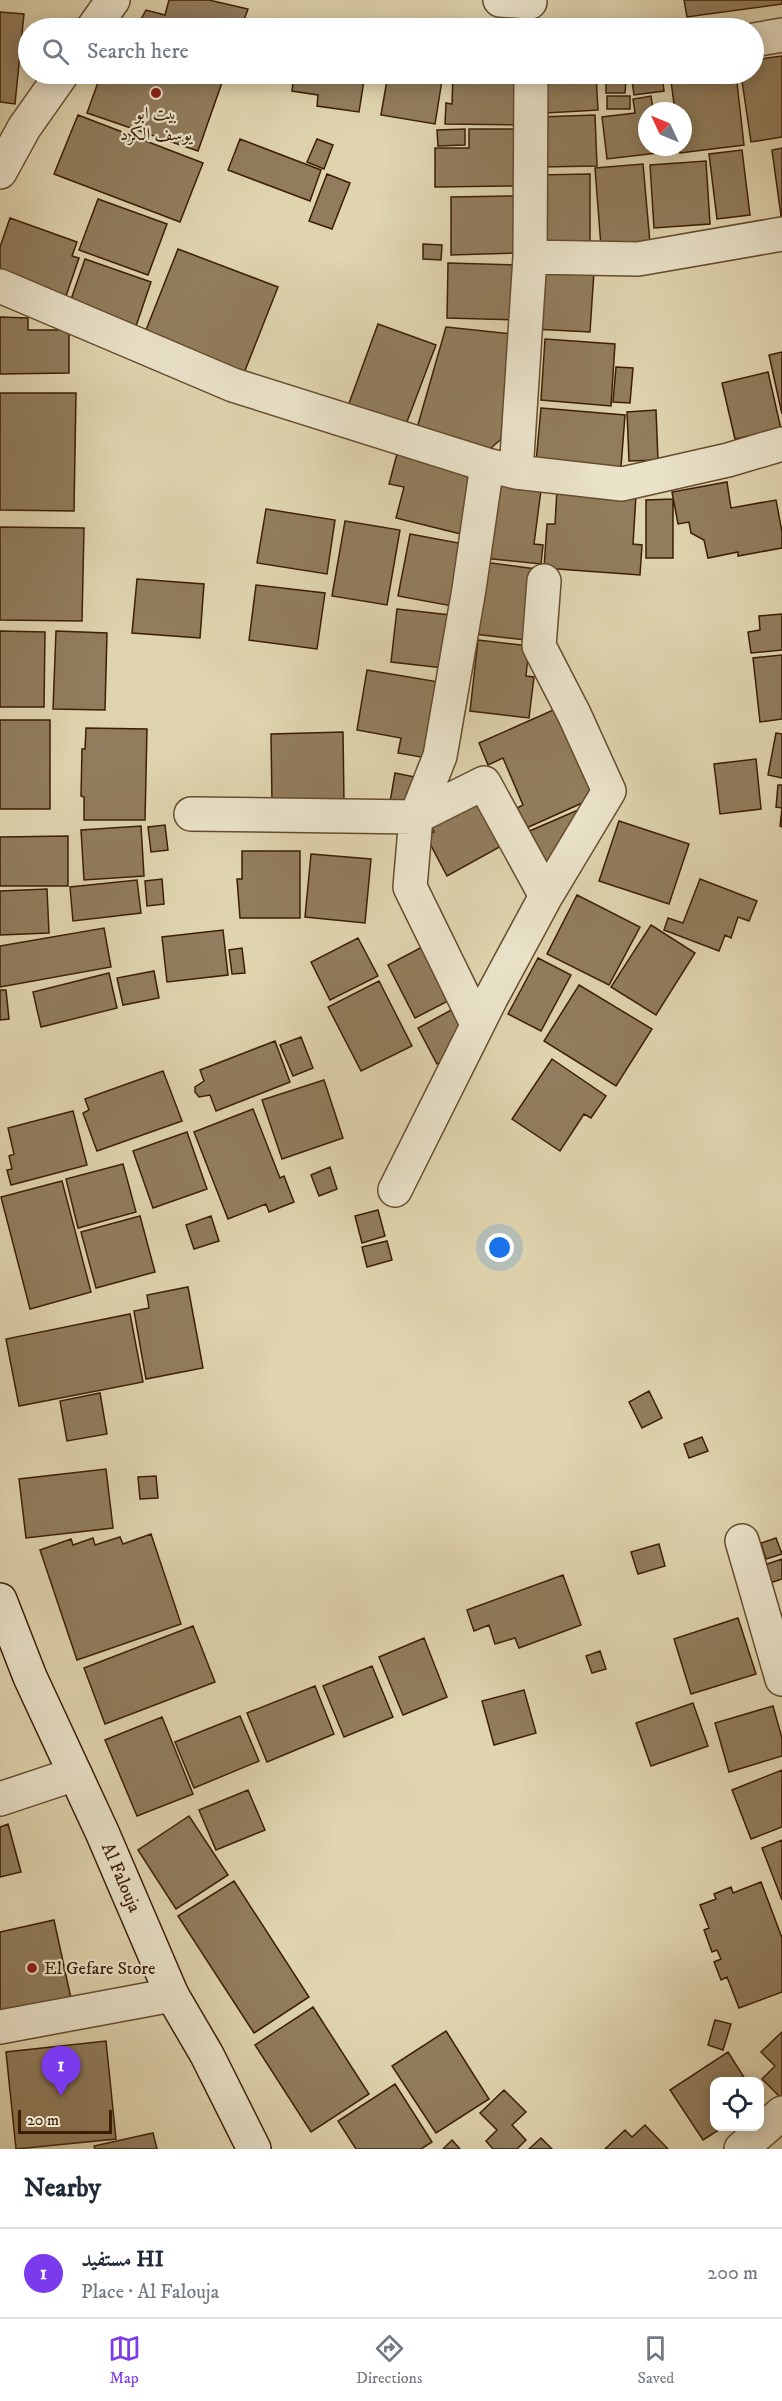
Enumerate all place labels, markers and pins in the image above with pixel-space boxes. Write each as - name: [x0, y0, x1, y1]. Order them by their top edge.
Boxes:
- marker: بيت ابو يوسف الكرد: [149, 86, 163, 100]
- place label: بيت ابو يوسف الكرد: [120, 103, 194, 146]
- place label: El Gefare Store: [44, 1958, 155, 1980]
- marker: El Gefare Store: [25, 1961, 39, 1975]
- pin: 1: [42, 2046, 80, 2096]

